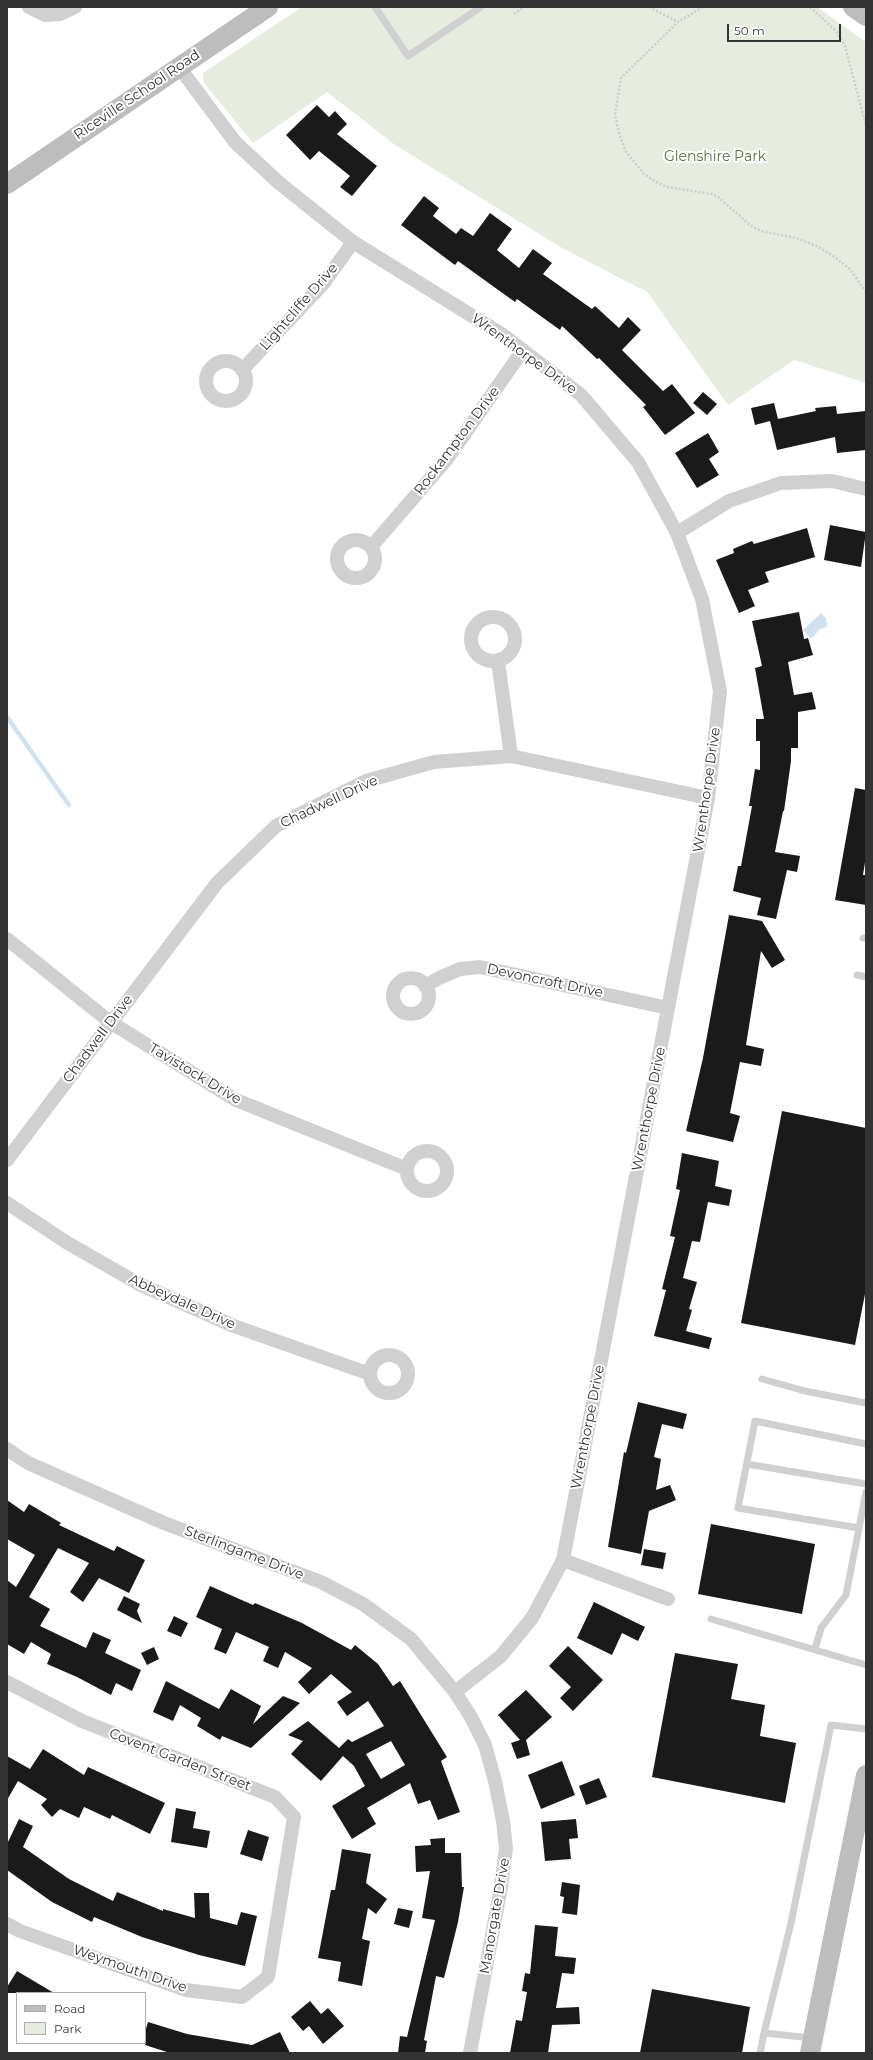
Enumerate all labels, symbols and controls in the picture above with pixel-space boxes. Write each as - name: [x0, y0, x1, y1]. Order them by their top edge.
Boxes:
- scale bar: [729, 16, 843, 42]
- text: 50 m: [734, 23, 765, 38]
- street label: Riceville School Road: [71, 47, 203, 143]
- park label: Glenshire Park: [664, 149, 766, 165]
- street label: Lightcliffe Drive: [257, 260, 341, 354]
- street label: Wrenthorpe Drive: [468, 310, 580, 398]
- street label: Rockampton Drive: [411, 383, 503, 499]
- street label: Wrenthorpe Drive: [690, 726, 724, 854]
- street label: Chadwell Drive: [278, 772, 380, 832]
- street label: Devoncroft Drive: [485, 960, 605, 1002]
- street label: Chadwell Drive: [60, 992, 136, 1086]
- street label: Tavistock Drive: [146, 1040, 244, 1108]
- street label: Wrenthorpe Drive: [629, 1045, 669, 1173]
- street label: Abbeydale Drive: [126, 1271, 238, 1333]
- street label: Wrenthorpe Drive: [568, 1363, 608, 1491]
- street label: Sterlingame Drive: [182, 1522, 306, 1584]
- street label: Covent Garden Street: [107, 1725, 253, 1795]
- street label: Manorgate Drive: [477, 1857, 513, 1975]
- street label: Weymouth Drive: [71, 1942, 189, 1996]
- legend: [16, 1992, 146, 2044]
- text: Road: [54, 2001, 85, 2016]
- text: Park: [54, 2021, 81, 2036]

